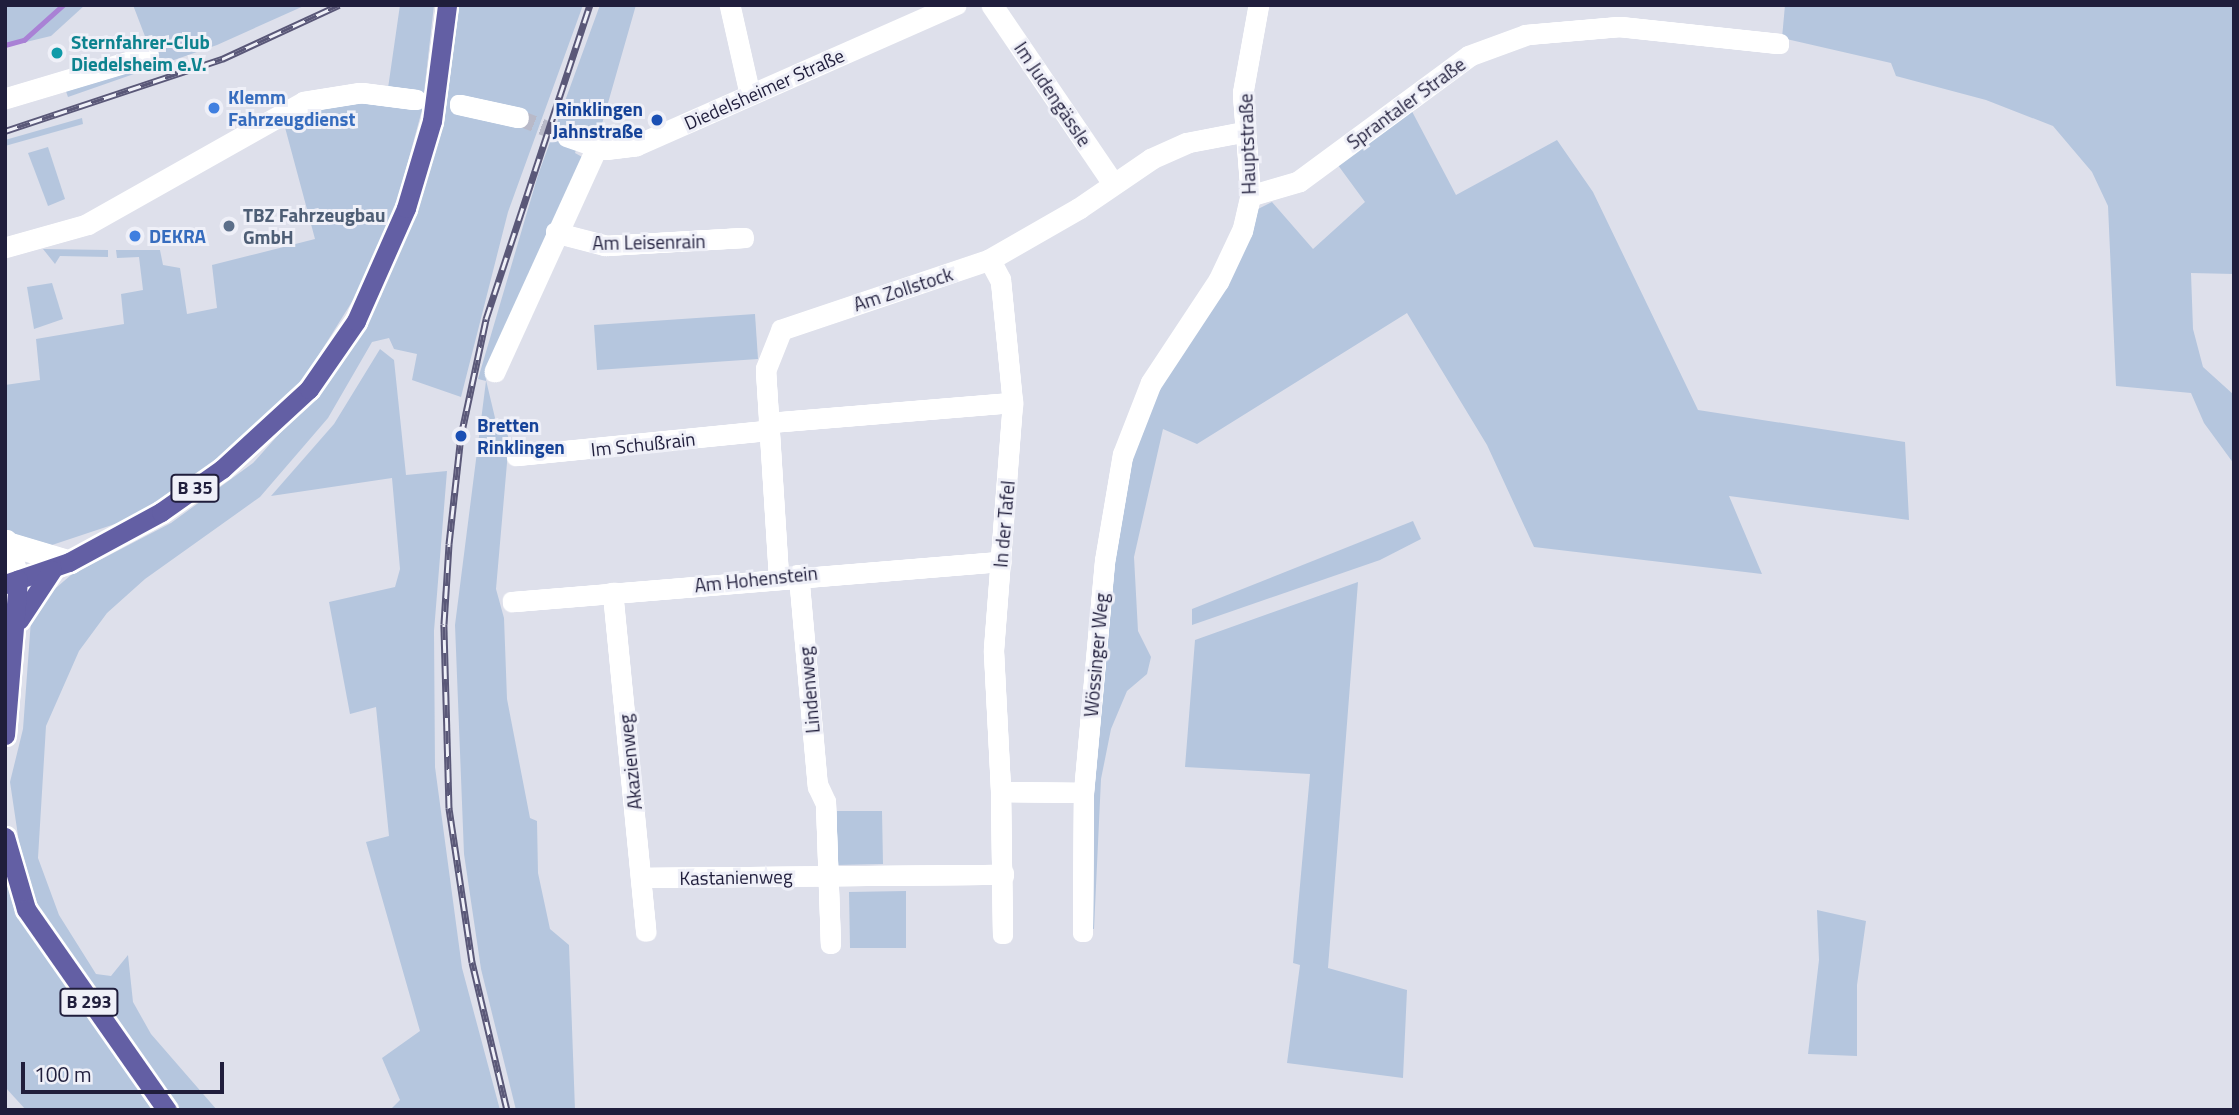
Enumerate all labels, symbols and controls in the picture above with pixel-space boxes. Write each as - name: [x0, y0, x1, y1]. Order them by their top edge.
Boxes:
- place label: Sternfahrer-Club Diedelsheim e.V.: [71, 31, 210, 75]
- street label: Im Judengässle: [1010, 37, 1096, 151]
- street label: Diedelsheimer Straße: [681, 44, 847, 134]
- marker: Sternfahrer-Club Diedelsheim e.V.: [49, 45, 65, 61]
- street label: Sprantaler Straße: [1342, 52, 1470, 154]
- place label: Klemm Fahrzeugdienst: [228, 86, 355, 130]
- street label: Hauptstraße: [1234, 93, 1260, 195]
- place label: Rinklingen Jahnstraße: [553, 98, 643, 142]
- marker: Klemm Fahrzeugdienst: [206, 100, 222, 116]
- marker: Rinklingen Jahnstraße: [649, 112, 665, 128]
- place label: TBZ Fahrzeugbau GmbH: [243, 204, 385, 248]
- marker: TBZ Fahrzeugbau GmbH: [221, 218, 237, 234]
- place label: DEKRA: [149, 225, 206, 247]
- marker: DEKRA: [127, 228, 143, 244]
- street label: Am Leisenrain: [592, 230, 706, 254]
- street label: Am Zollstock: [850, 262, 956, 316]
- place label: Bretten Rinklingen: [477, 414, 565, 458]
- marker: Bretten Rinklingen: [451, 426, 471, 446]
- street label: Im Schußrain: [590, 427, 696, 461]
- road number: B 35: [169, 474, 221, 502]
- street label: In der Tafel: [989, 479, 1019, 569]
- street label: Am Hohenstein: [693, 561, 819, 597]
- street label: Wössinger Weg: [1079, 592, 1113, 718]
- street label: Lindenweg: [794, 646, 824, 734]
- street label: Akazienweg: [614, 713, 646, 811]
- street label: Kastanienweg: [679, 865, 793, 889]
- road number: B 293: [59, 987, 119, 1016]
- scale bar: [24, 1048, 228, 1092]
- text: 100 m: [34, 1058, 91, 1090]

